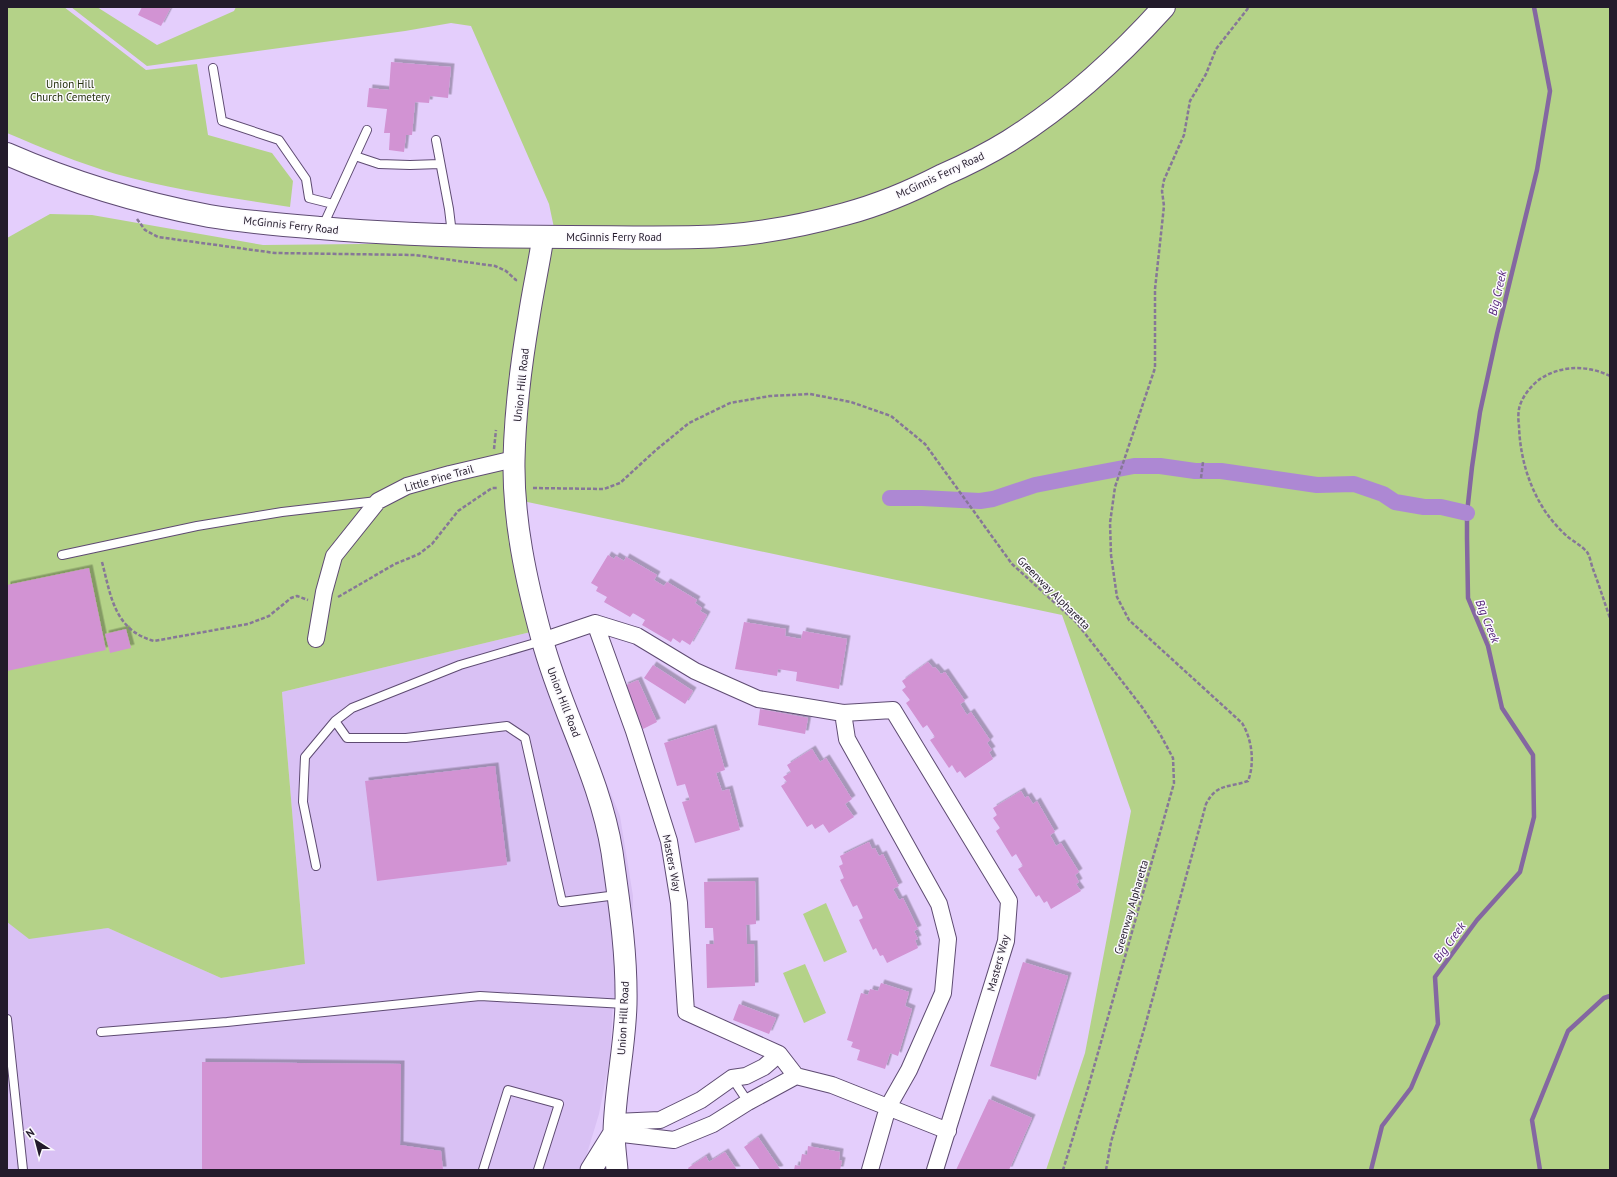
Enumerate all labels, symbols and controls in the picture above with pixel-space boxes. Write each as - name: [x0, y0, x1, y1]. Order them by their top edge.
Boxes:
- park label: Union Hill Church Cemetery: [30, 77, 111, 104]
- street label: McGinnis Ferry Road: [894, 148, 986, 202]
- street label: McGinnis Ferry Road: [243, 213, 339, 237]
- street label: McGinnis Ferry Road: [566, 230, 662, 244]
- water label: Big Creek: [1485, 268, 1510, 317]
- street label: Union Hill Road: [510, 347, 532, 423]
- street label: Little Pine Trail: [403, 461, 476, 495]
- street label: Greenway Alpharetta: [1015, 554, 1093, 632]
- water label: Big Creek: [1473, 597, 1504, 646]
- street label: Union Hill Road: [544, 665, 584, 739]
- street label: Masters Way: [660, 833, 685, 894]
- street label: Greenway Alpharetta: [1111, 858, 1151, 956]
- water label: Big Creek: [1430, 919, 1469, 965]
- street label: Masters Way: [984, 932, 1013, 993]
- street label: Union Hill Road: [614, 981, 632, 1055]
- north arrow: [16, 1121, 56, 1161]
- text: N: [23, 1125, 37, 1141]

